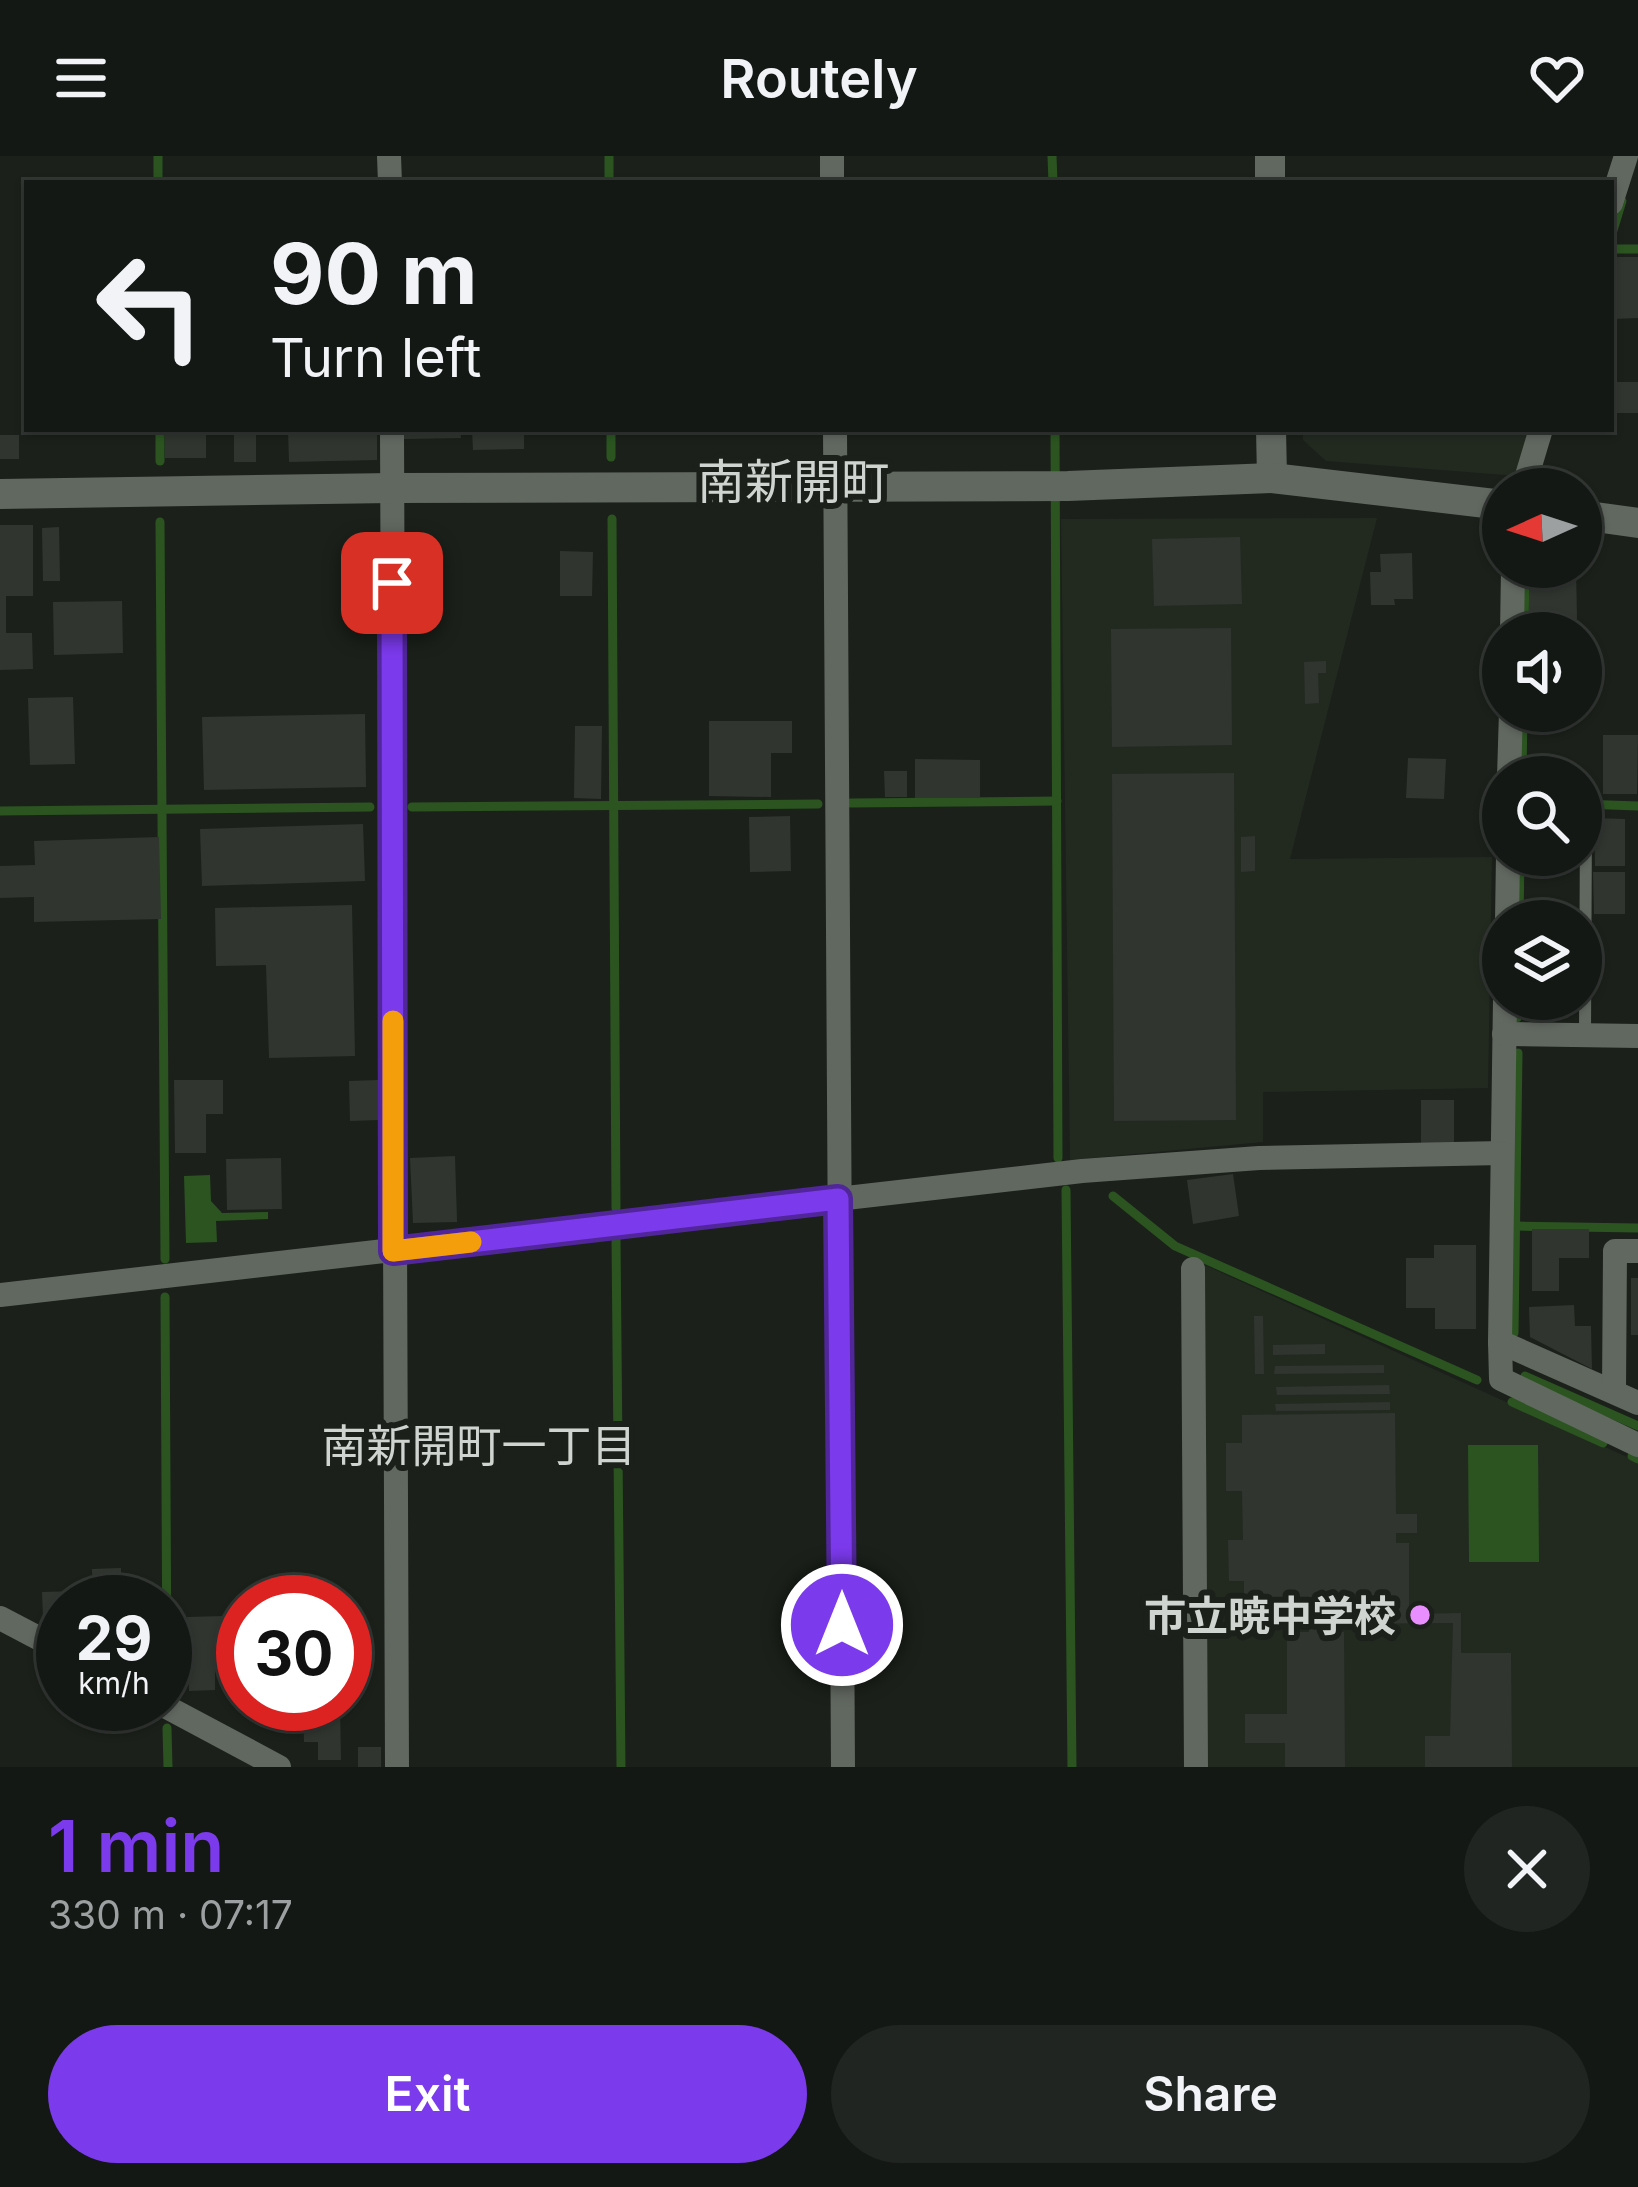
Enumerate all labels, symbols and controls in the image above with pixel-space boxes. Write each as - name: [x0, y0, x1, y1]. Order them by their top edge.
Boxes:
- icon: menu: [48, 45, 114, 111]
- icon: heart: [1524, 45, 1590, 111]
- text: Routely: [720, 46, 918, 111]
- text: 90 m: [270, 223, 478, 324]
- icon: left: [72, 228, 228, 384]
- text: Turn left: [270, 325, 481, 390]
- district label: 南新開町: [697, 452, 889, 511]
- north arrow: [1482, 468, 1602, 588]
- map controls: [1482, 468, 1602, 1020]
- pin: [341, 532, 443, 634]
- icon: arrive: [359, 550, 425, 616]
- button: sound: [1482, 612, 1602, 732]
- button: search: [1482, 756, 1602, 876]
- button: layers: [1482, 900, 1602, 1020]
- district label: 南新開町一丁目: [321, 1418, 637, 1473]
- position arrow: [779, 1562, 905, 1688]
- speed limit sign: 30: [216, 1575, 372, 1731]
- place label: 市立暁中学校: [1144, 1590, 1396, 1641]
- text: 29: [76, 1602, 152, 1674]
- marker: 市立暁中学校: [1407, 1602, 1433, 1628]
- text: km/h: [78, 1665, 150, 1701]
- text: 1 min: [48, 1802, 224, 1889]
- button: close: [1464, 1806, 1590, 1932]
- text: 330 m · 07:17: [48, 1891, 293, 1938]
- button: Exit: [48, 2025, 807, 2163]
- button: Share: [831, 2025, 1590, 2163]

